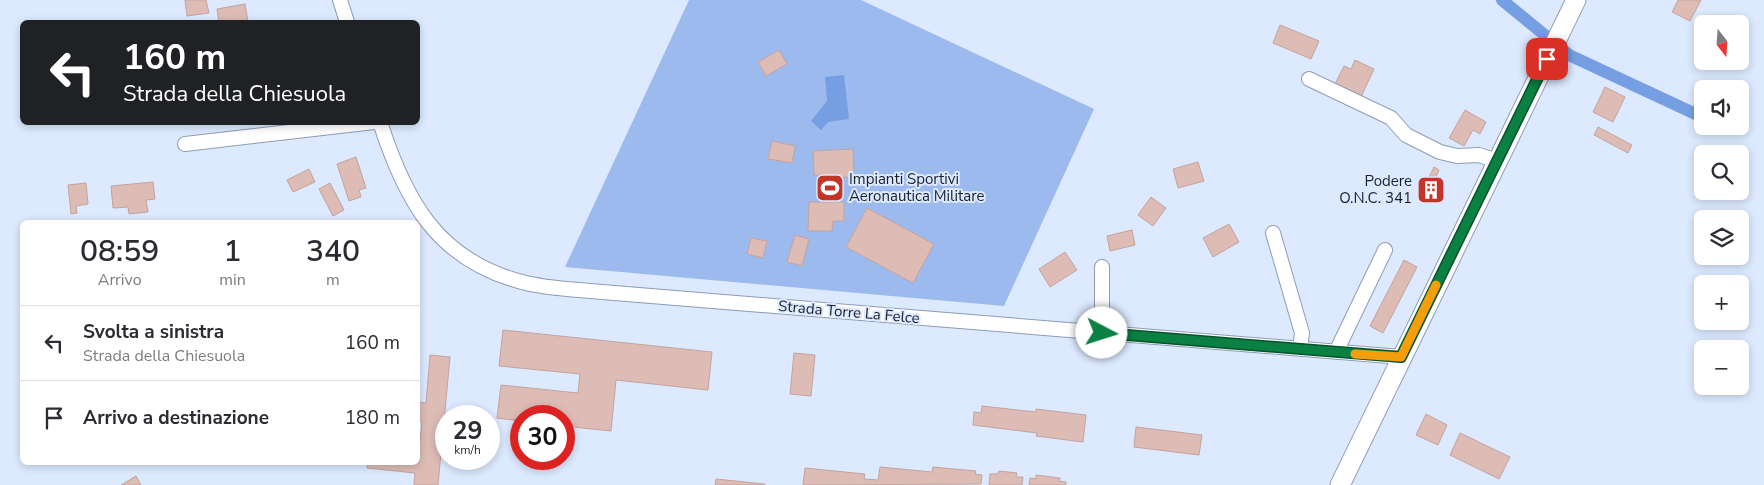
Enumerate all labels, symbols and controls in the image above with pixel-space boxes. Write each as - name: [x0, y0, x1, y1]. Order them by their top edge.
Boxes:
- north arrow: [1694, 15, 1749, 70]
- map controls: [1694, 15, 1749, 395]
- text: 160 m: [123, 34, 226, 81]
- pin: [1526, 38, 1568, 80]
- icon: left: [40, 40, 105, 105]
- icon: arrive: [1533, 45, 1561, 73]
- text: Strada della Chiesuola: [123, 79, 346, 109]
- button: sound: [1694, 80, 1749, 135]
- button: search: [1694, 145, 1749, 200]
- place label: Impianti Sportivi Aeronautica Militare: [849, 169, 984, 206]
- place label: Podere O.N.C. 341: [1339, 171, 1412, 208]
- sports icon: Impianti Sportivi Aeronautica Militare: [815, 173, 845, 203]
- building icon: Podere O.N.C. 341: [1416, 175, 1446, 205]
- button: layers: [1694, 210, 1749, 265]
- text: 08:59: [80, 231, 159, 272]
- text: 1: [224, 231, 242, 272]
- text: 340: [306, 231, 360, 272]
- text: Arrivo: [98, 269, 142, 291]
- text: min: [219, 269, 246, 291]
- text: m: [326, 269, 340, 291]
- button: +: [1694, 275, 1749, 330]
- street label: Strada Torre La Felce: [777, 296, 921, 328]
- position arrow: [1075, 306, 1127, 358]
- text: Svolta a sinistra: [83, 319, 224, 345]
- icon: left: [40, 329, 68, 357]
- text: 160 m: [345, 330, 400, 356]
- button: −: [1694, 340, 1749, 395]
- text: Strada della Chiesuola: [83, 345, 245, 367]
- icon: arrive: [40, 404, 68, 432]
- text: Arrivo a destinazione: [83, 405, 269, 431]
- text: 180 m: [345, 405, 400, 431]
- speed limit sign: 30: [510, 405, 575, 470]
- text: 29: [452, 414, 483, 448]
- text: km/h: [454, 442, 481, 458]

